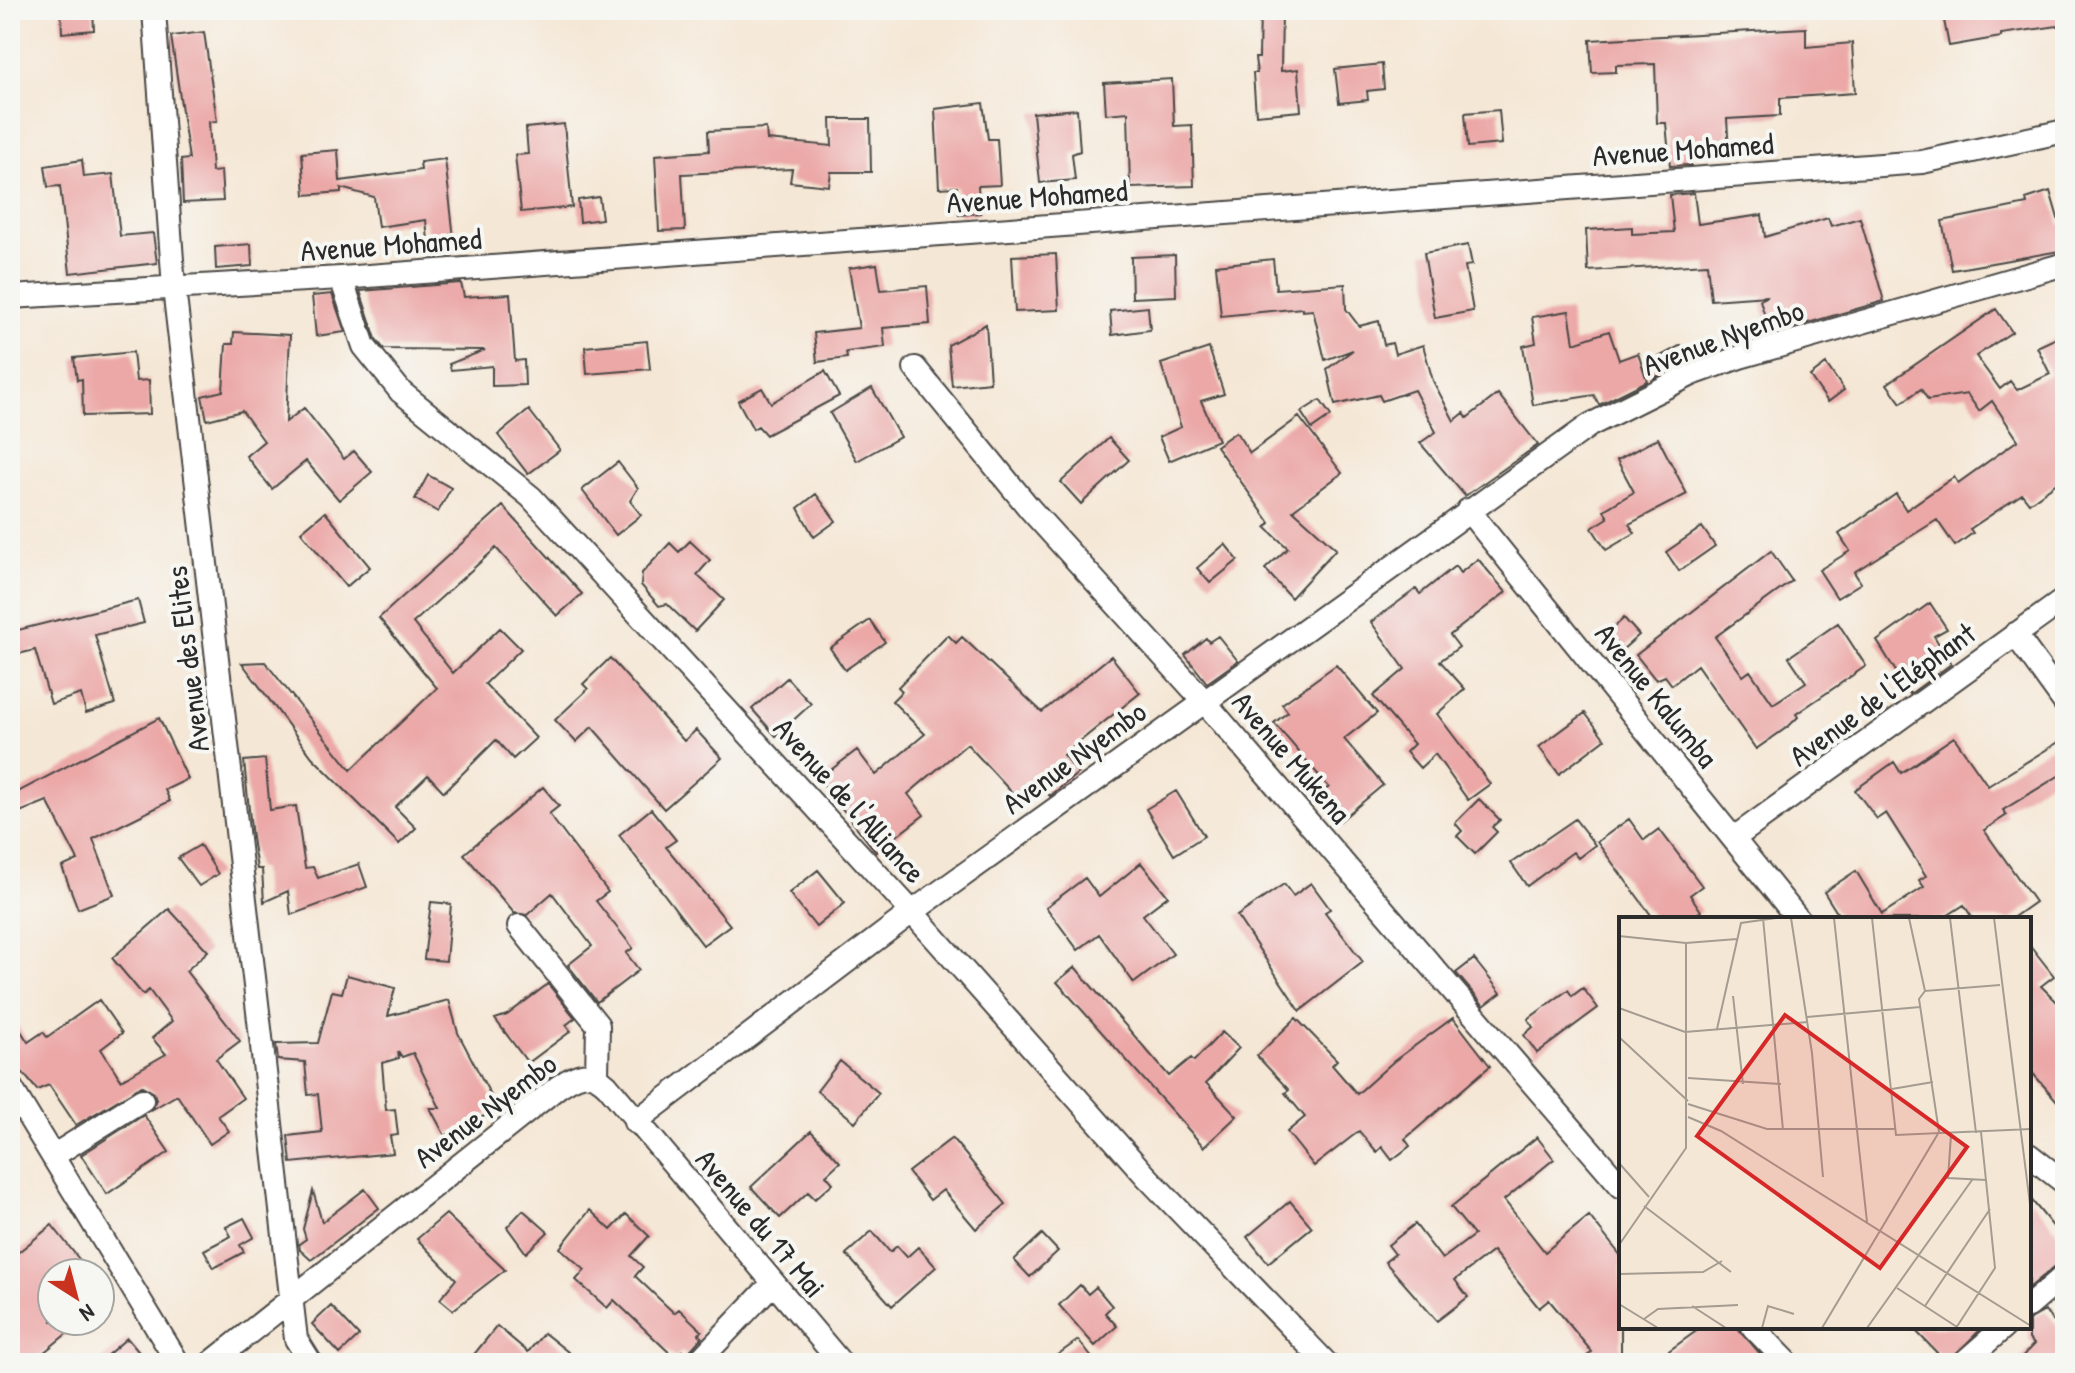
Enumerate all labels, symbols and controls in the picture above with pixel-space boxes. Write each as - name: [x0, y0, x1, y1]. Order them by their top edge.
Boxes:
- street label: Avenue Mohamed: [1591, 123, 1775, 175]
- street label: Avenue Mohamed: [945, 170, 1129, 222]
- street label: Avenue Mohamed: [299, 218, 483, 270]
- street label: Avenue Nyembo: [1637, 289, 1809, 385]
- street label: Avenue des Elites: [156, 564, 218, 754]
- street label: Avenue de l'Eléphant: [1781, 613, 1984, 775]
- street label: Avenue Kalumba: [1586, 614, 1728, 776]
- street label: Avenue Mukena: [1224, 683, 1361, 832]
- street label: Avenue Nyembo: [994, 691, 1154, 823]
- street label: Avenue de l'Alliance: [765, 709, 935, 891]
- inset map: [1619, 917, 2031, 1329]
- street label: Avenue Nyembo: [406, 1043, 564, 1177]
- street label: Avenue du 17 Mai: [687, 1140, 835, 1306]
- north arrow: [36, 1257, 116, 1337]
- text: N: [74, 1298, 101, 1329]

